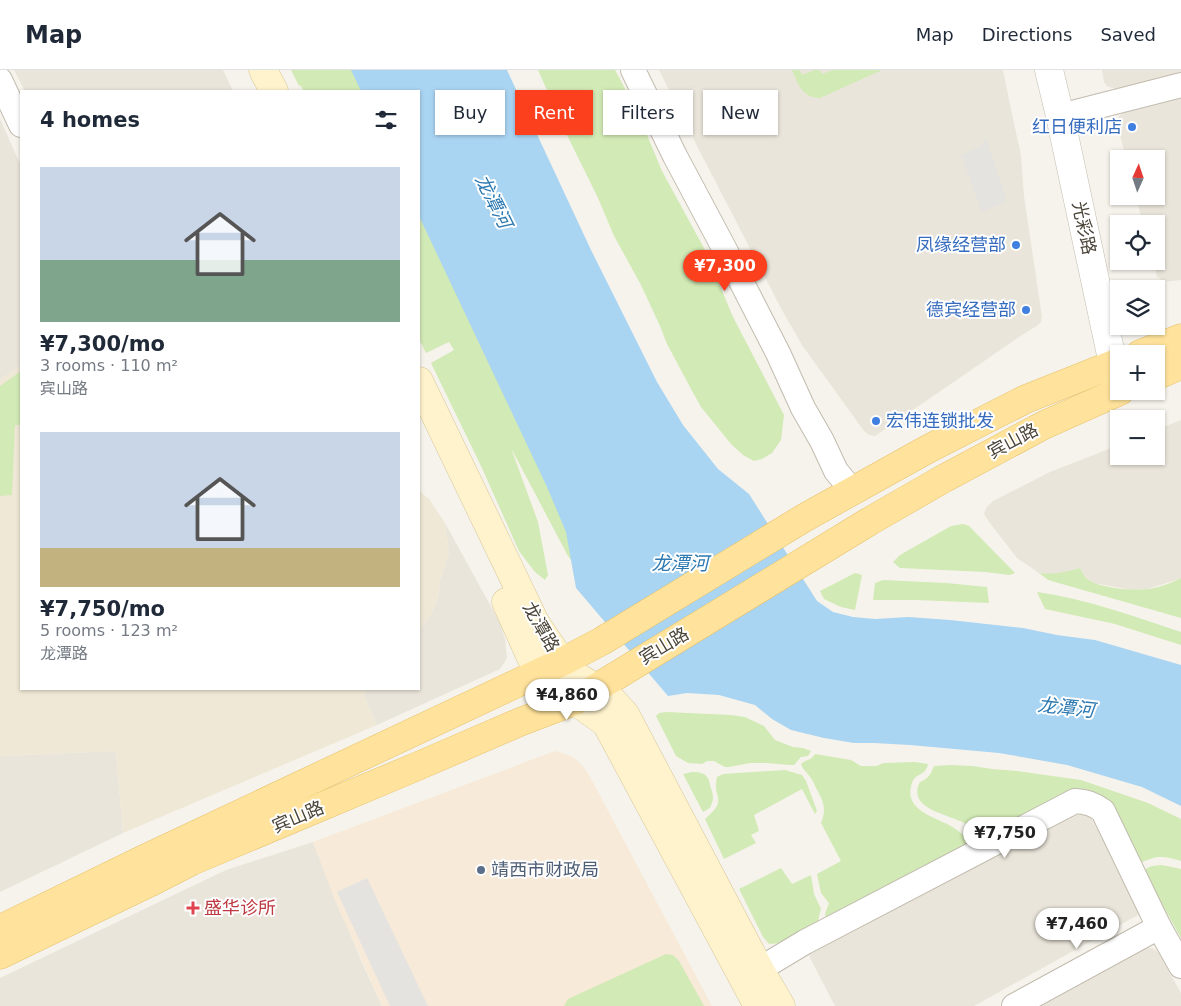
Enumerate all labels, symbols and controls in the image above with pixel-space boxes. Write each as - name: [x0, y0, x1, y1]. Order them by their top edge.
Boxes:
- text: Map: [25, 21, 82, 49]
- text: Map: [916, 24, 954, 45]
- text: Directions: [982, 24, 1072, 45]
- text: Saved: [1100, 24, 1156, 45]
- chip: Buy: [435, 90, 505, 135]
- chip: Rent: [515, 90, 593, 135]
- chip: Filters: [603, 90, 693, 135]
- chip: New: [703, 90, 778, 135]
- icon: filters: [372, 106, 400, 134]
- text: 4 homes: [40, 108, 140, 132]
- place label: 红日便利店: [1032, 116, 1122, 137]
- marker: 红日便利店: [1126, 121, 1138, 133]
- north arrow: [1110, 150, 1165, 205]
- map controls: [1110, 150, 1165, 465]
- water label: 龙潭河: [471, 171, 519, 235]
- icon: home: [175, 199, 265, 289]
- street label: 光彩路: [1069, 199, 1100, 256]
- button: locate: [1110, 215, 1165, 270]
- place label: 凤缘经营部: [916, 234, 1006, 255]
- marker: 凤缘经营部: [1010, 239, 1022, 251]
- pin: ¥7,300: [684, 250, 766, 292]
- text: ¥7,300: [694, 256, 756, 275]
- button: layers: [1110, 280, 1165, 335]
- place label: 德宾经营部: [926, 299, 1016, 320]
- marker: 德宾经营部: [1020, 304, 1032, 316]
- text: ¥7,300/mo: [40, 332, 165, 356]
- button: +: [1110, 345, 1165, 400]
- text: 3 rooms · 110 m²: [40, 356, 178, 375]
- text: 宾山路: [40, 379, 88, 398]
- place label: 宏伟连锁批发: [886, 410, 994, 431]
- button: −: [1110, 410, 1165, 465]
- marker: 宏伟连锁批发: [870, 415, 882, 427]
- street label: 宾山路: [984, 419, 1042, 463]
- icon: home: [175, 464, 265, 554]
- water label: 龙潭河: [651, 552, 712, 574]
- text: ¥7,750/mo: [40, 597, 165, 621]
- street label: 龙潭路: [519, 598, 564, 655]
- text: 5 rooms · 123 m²: [40, 621, 178, 640]
- street label: 宾山路: [635, 623, 692, 668]
- text: 龙潭路: [40, 644, 88, 663]
- pin: ¥4,860: [526, 678, 608, 721]
- text: ¥4,860: [536, 685, 598, 704]
- water label: 龙潭河: [1036, 693, 1099, 721]
- street label: 宾山路: [269, 796, 327, 837]
- pin: ¥7,750: [964, 816, 1046, 859]
- text: ¥7,750: [974, 823, 1036, 842]
- place label: 靖西市财政局: [491, 859, 599, 880]
- marker: 靖西市财政局: [475, 864, 487, 876]
- place label: 盛华诊所: [204, 897, 276, 918]
- marker: 盛华诊所: [186, 901, 200, 915]
- pin: ¥7,460: [1036, 908, 1118, 950]
- text: ¥7,460: [1046, 914, 1108, 933]

